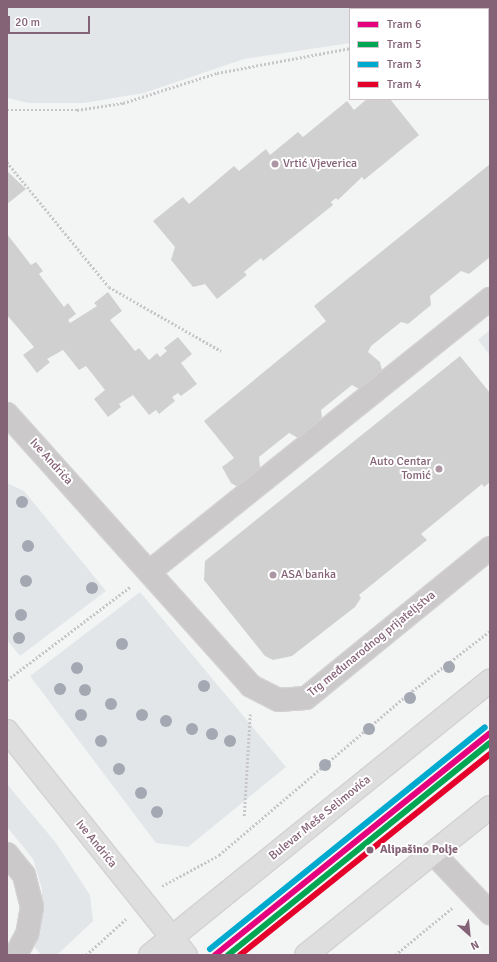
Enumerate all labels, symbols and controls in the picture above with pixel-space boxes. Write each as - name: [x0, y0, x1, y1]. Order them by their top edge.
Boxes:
- scale bar: [10, 8, 92, 34]
- legend: [349, 8, 489, 100]
- text: 20 m: [15, 15, 40, 30]
- text: Tram 6: [387, 17, 421, 32]
- text: Tram 5: [387, 37, 421, 52]
- text: Tram 3: [387, 57, 421, 72]
- text: Tram 4: [387, 77, 421, 92]
- place label: Vrtić Vjeverica: [283, 157, 357, 171]
- marker: Vrtić Vjeverica: [270, 159, 280, 169]
- street label: Ive Andrića: [26, 436, 76, 488]
- place label: Auto Centar Tomić: [370, 455, 431, 483]
- marker: Auto Centar Tomić: [434, 464, 444, 474]
- place label: ASA banka: [281, 568, 336, 582]
- marker: ASA banka: [268, 570, 278, 580]
- street label: Trg međunarodnog prijateljstva: [305, 588, 439, 700]
- street label: Bulevar Meše Selimovića: [266, 773, 374, 863]
- street label: Ive Andrića: [72, 817, 120, 871]
- marker: Alipašino Polje: [363, 843, 377, 857]
- place label: Alipašino Polje: [380, 843, 458, 857]
- north arrow: [449, 914, 489, 954]
- text: N: [468, 938, 481, 953]

